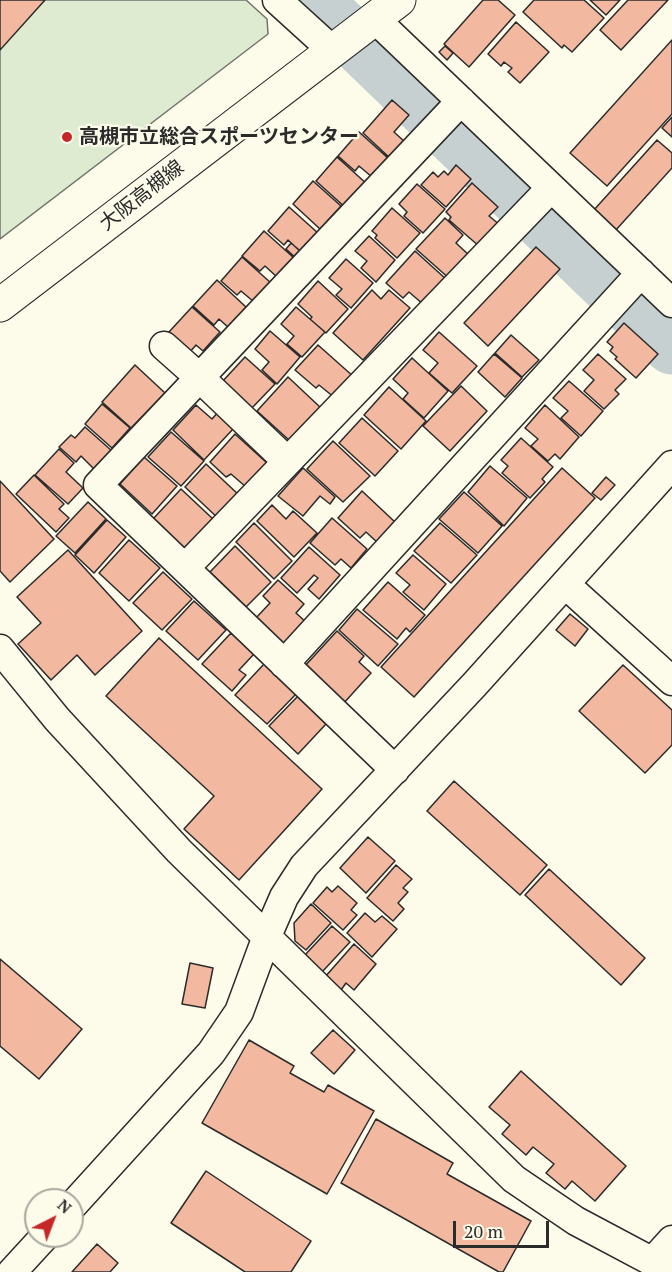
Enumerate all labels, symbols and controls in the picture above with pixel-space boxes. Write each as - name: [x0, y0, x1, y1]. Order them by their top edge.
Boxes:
- place label: 高槻市立総合スポーツセンター: [79, 125, 359, 149]
- marker: 高槻市立総合スポーツセンター: [60, 130, 74, 144]
- street label: 大阪高槻線: [95, 156, 189, 236]
- north arrow: [24, 1188, 84, 1248]
- text: N: [53, 1194, 77, 1218]
- scale bar: [456, 1209, 552, 1247]
- text: 20 m: [464, 1219, 503, 1243]

